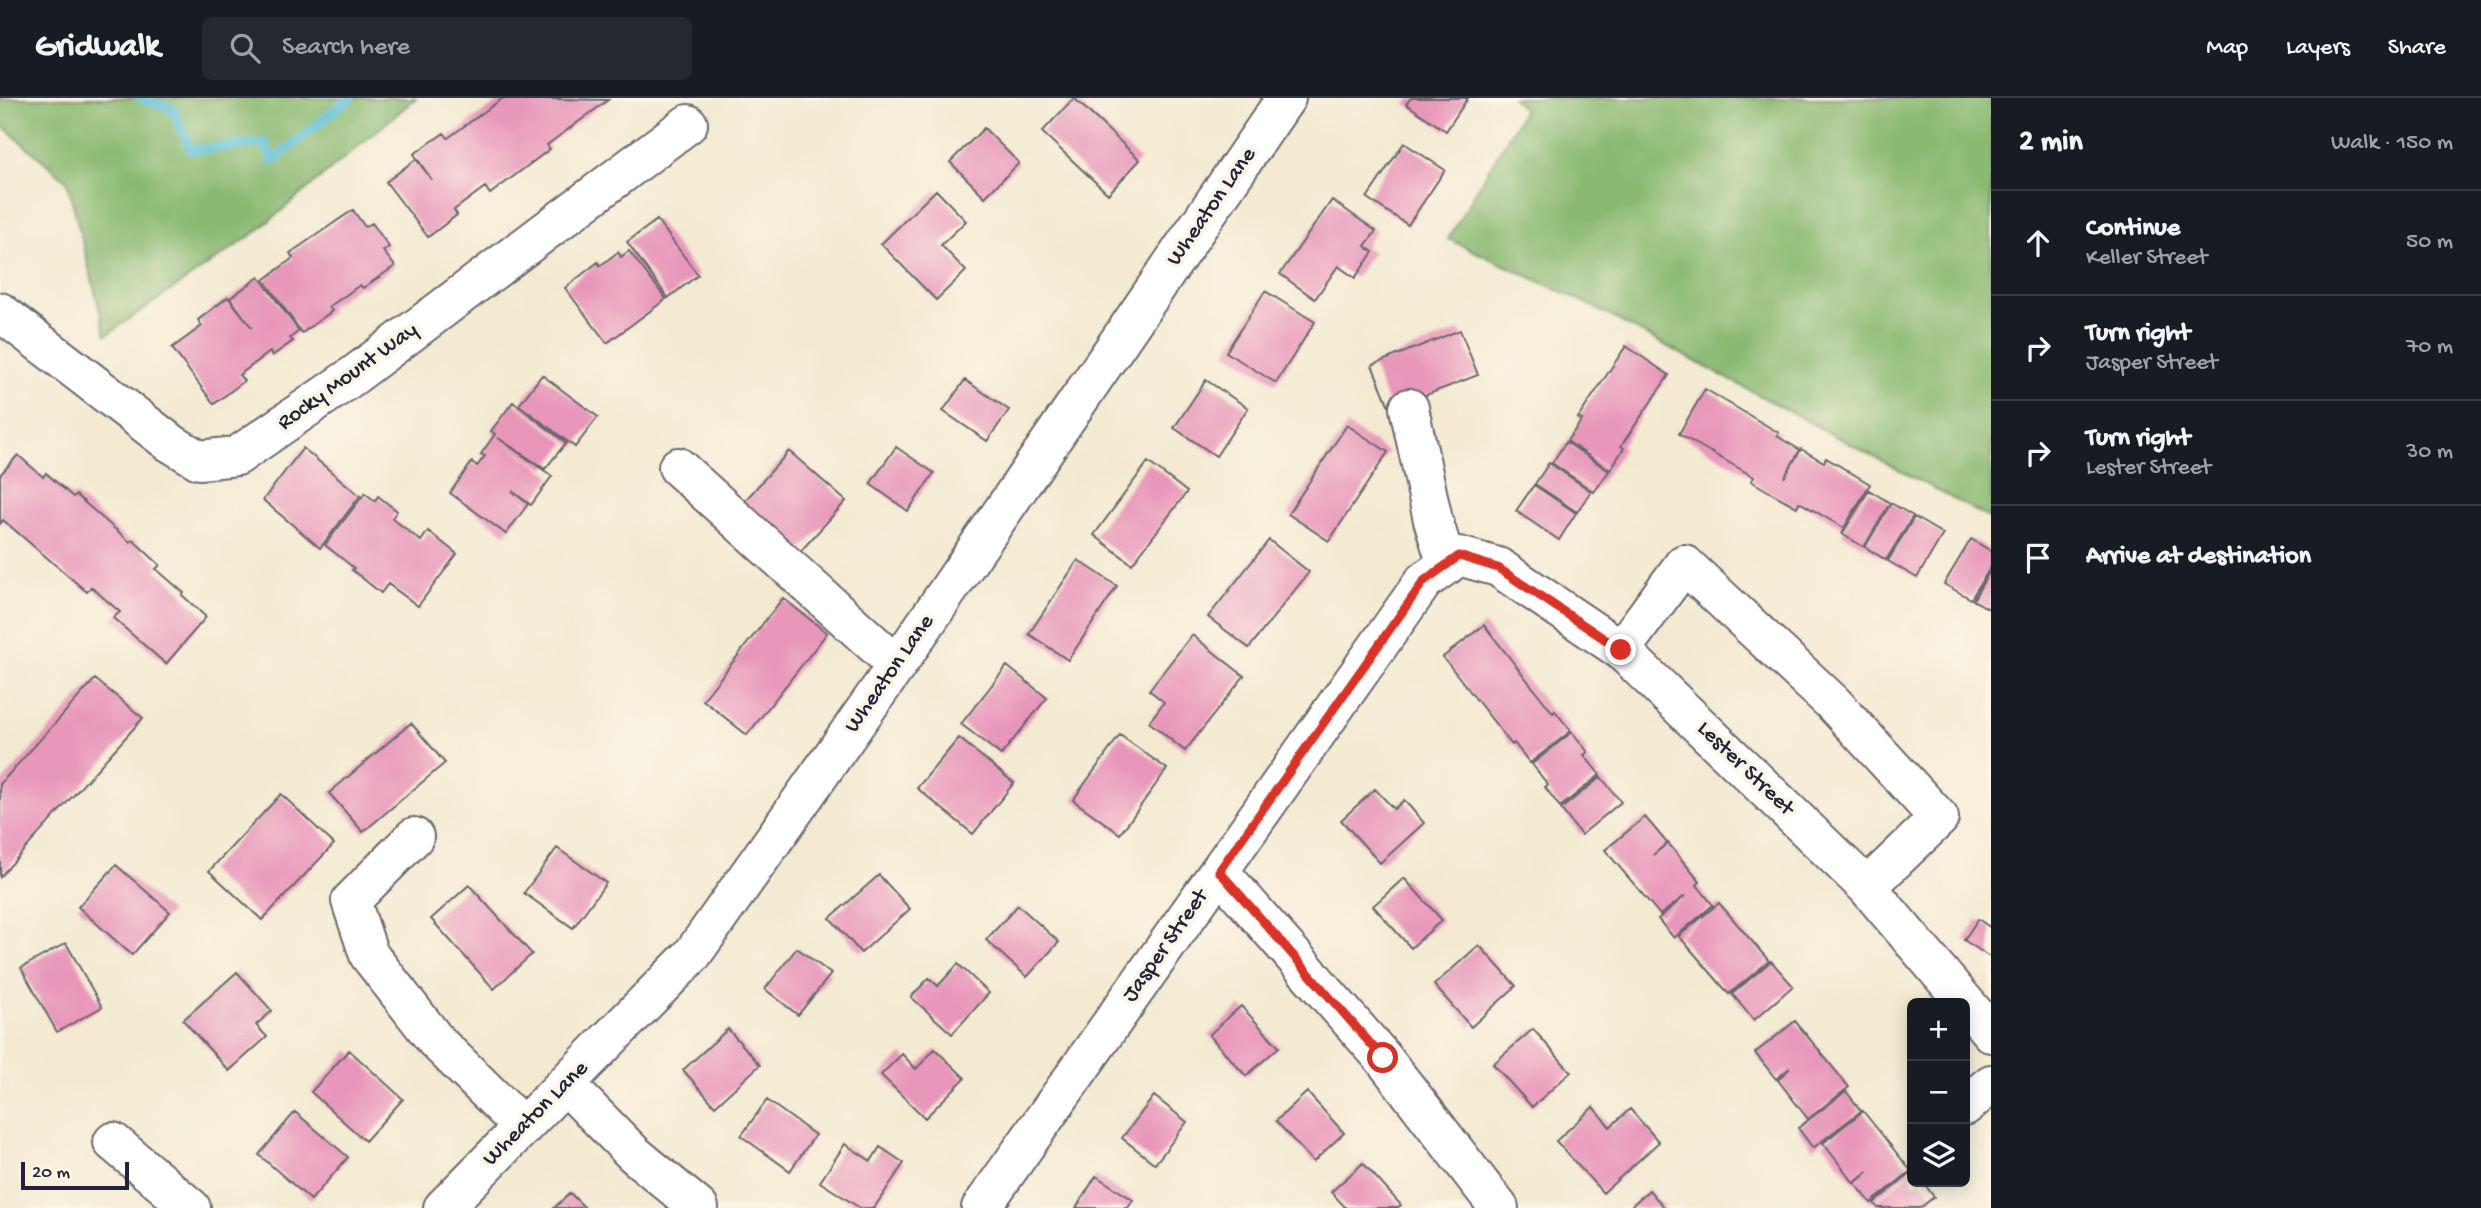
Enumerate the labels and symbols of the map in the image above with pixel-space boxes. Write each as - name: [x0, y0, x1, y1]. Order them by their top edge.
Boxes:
- street label: Wheaton Lane: [1161, 142, 1263, 271]
- street label: Rocky Mount Way: [273, 317, 423, 437]
- street label: Wheaton Lane: [839, 609, 941, 738]
- route end: [1605, 634, 1636, 665]
- street label: Lester Street: [1691, 716, 1800, 823]
- street label: Jasper Street: [1117, 883, 1216, 1008]
- route start: [1367, 1042, 1398, 1073]
- street label: Wheaton Lane: [478, 1055, 595, 1172]
- scale bar: [21, 1159, 130, 1191]

